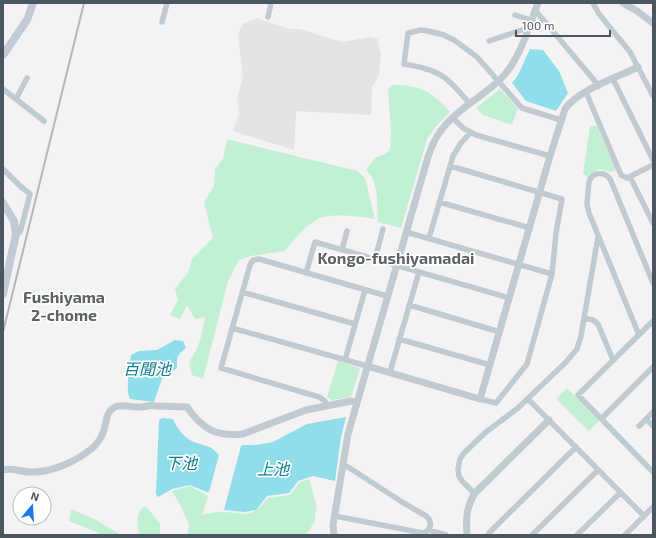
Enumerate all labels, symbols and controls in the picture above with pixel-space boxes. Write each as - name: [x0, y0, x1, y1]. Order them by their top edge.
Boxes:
- scale bar: [516, 12, 610, 38]
- text: 100 m: [522, 18, 554, 32]
- district label: Kongo-fushiyamadai: [318, 248, 474, 268]
- district label: Fushiyama 2-chome: [23, 287, 105, 324]
- water label: 百聞池: [123, 359, 173, 378]
- water label: 下池: [165, 453, 199, 472]
- water label: 上池: [257, 459, 291, 478]
- north arrow: [12, 486, 52, 526]
- text: N: [29, 489, 41, 503]

